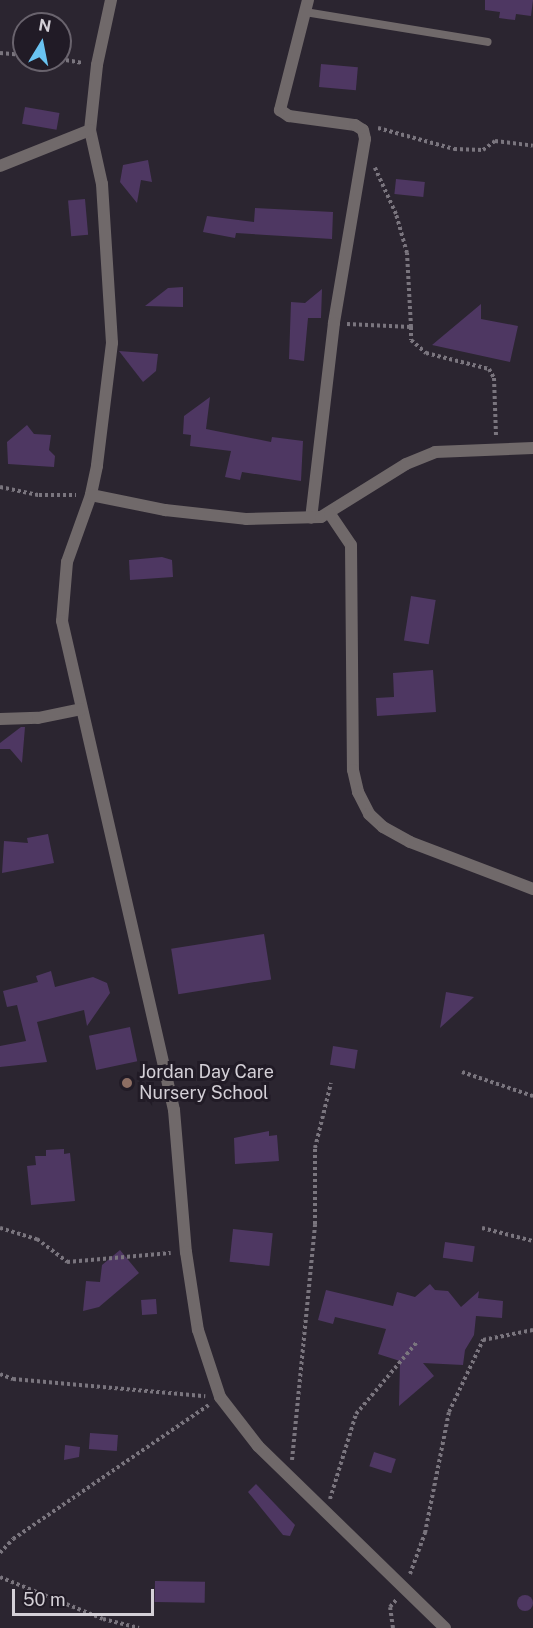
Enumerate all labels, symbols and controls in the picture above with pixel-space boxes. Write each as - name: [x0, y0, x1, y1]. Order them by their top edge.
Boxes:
- north arrow: [12, 12, 72, 72]
- text: N: [37, 15, 53, 36]
- place label: Jordan Day Care Nursery School: [139, 1062, 274, 1104]
- marker: Jordan Day Care Nursery School: [120, 1076, 134, 1090]
- scale bar: [15, 1577, 158, 1615]
- text: 50 m: [23, 1589, 66, 1610]

